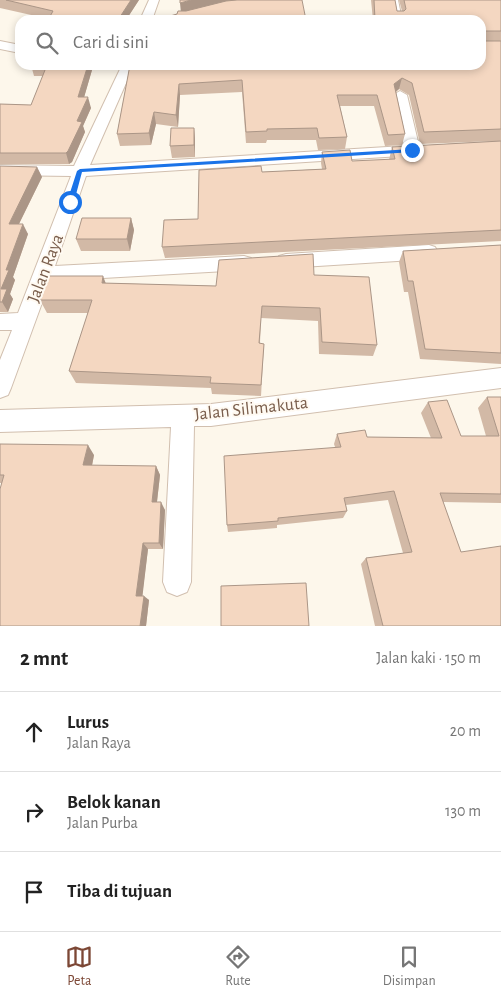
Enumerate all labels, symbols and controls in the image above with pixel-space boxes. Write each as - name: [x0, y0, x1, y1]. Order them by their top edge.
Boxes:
- search box: [15, 15, 486, 70]
- icon: search: [33, 29, 61, 57]
- text: Cari di sini: [73, 33, 149, 52]
- route end: [401, 139, 424, 162]
- route start: [59, 191, 82, 214]
- street label: Jalan Raya: [25, 232, 67, 305]
- street label: Jalan Silimakuta: [193, 394, 309, 424]
- text: 2 mnt: [20, 648, 68, 669]
- text: Jalan kaki · 150 m: [376, 650, 481, 666]
- text: Lurus: [67, 713, 109, 732]
- icon: ahead: [20, 718, 48, 746]
- text: 20 m: [450, 723, 481, 739]
- text: Jalan Raya: [67, 735, 131, 751]
- text: Belok kanan: [67, 793, 161, 812]
- icon: right: [20, 798, 48, 826]
- text: 130 m: [445, 803, 481, 819]
- text: Jalan Purba: [67, 815, 138, 831]
- icon: arrive: [20, 878, 48, 906]
- text: Tiba di tujuan: [67, 882, 172, 901]
- tab: Peta: [65, 943, 93, 990]
- tab: Rute: [224, 943, 252, 990]
- tab: Disimpan: [383, 943, 436, 990]

